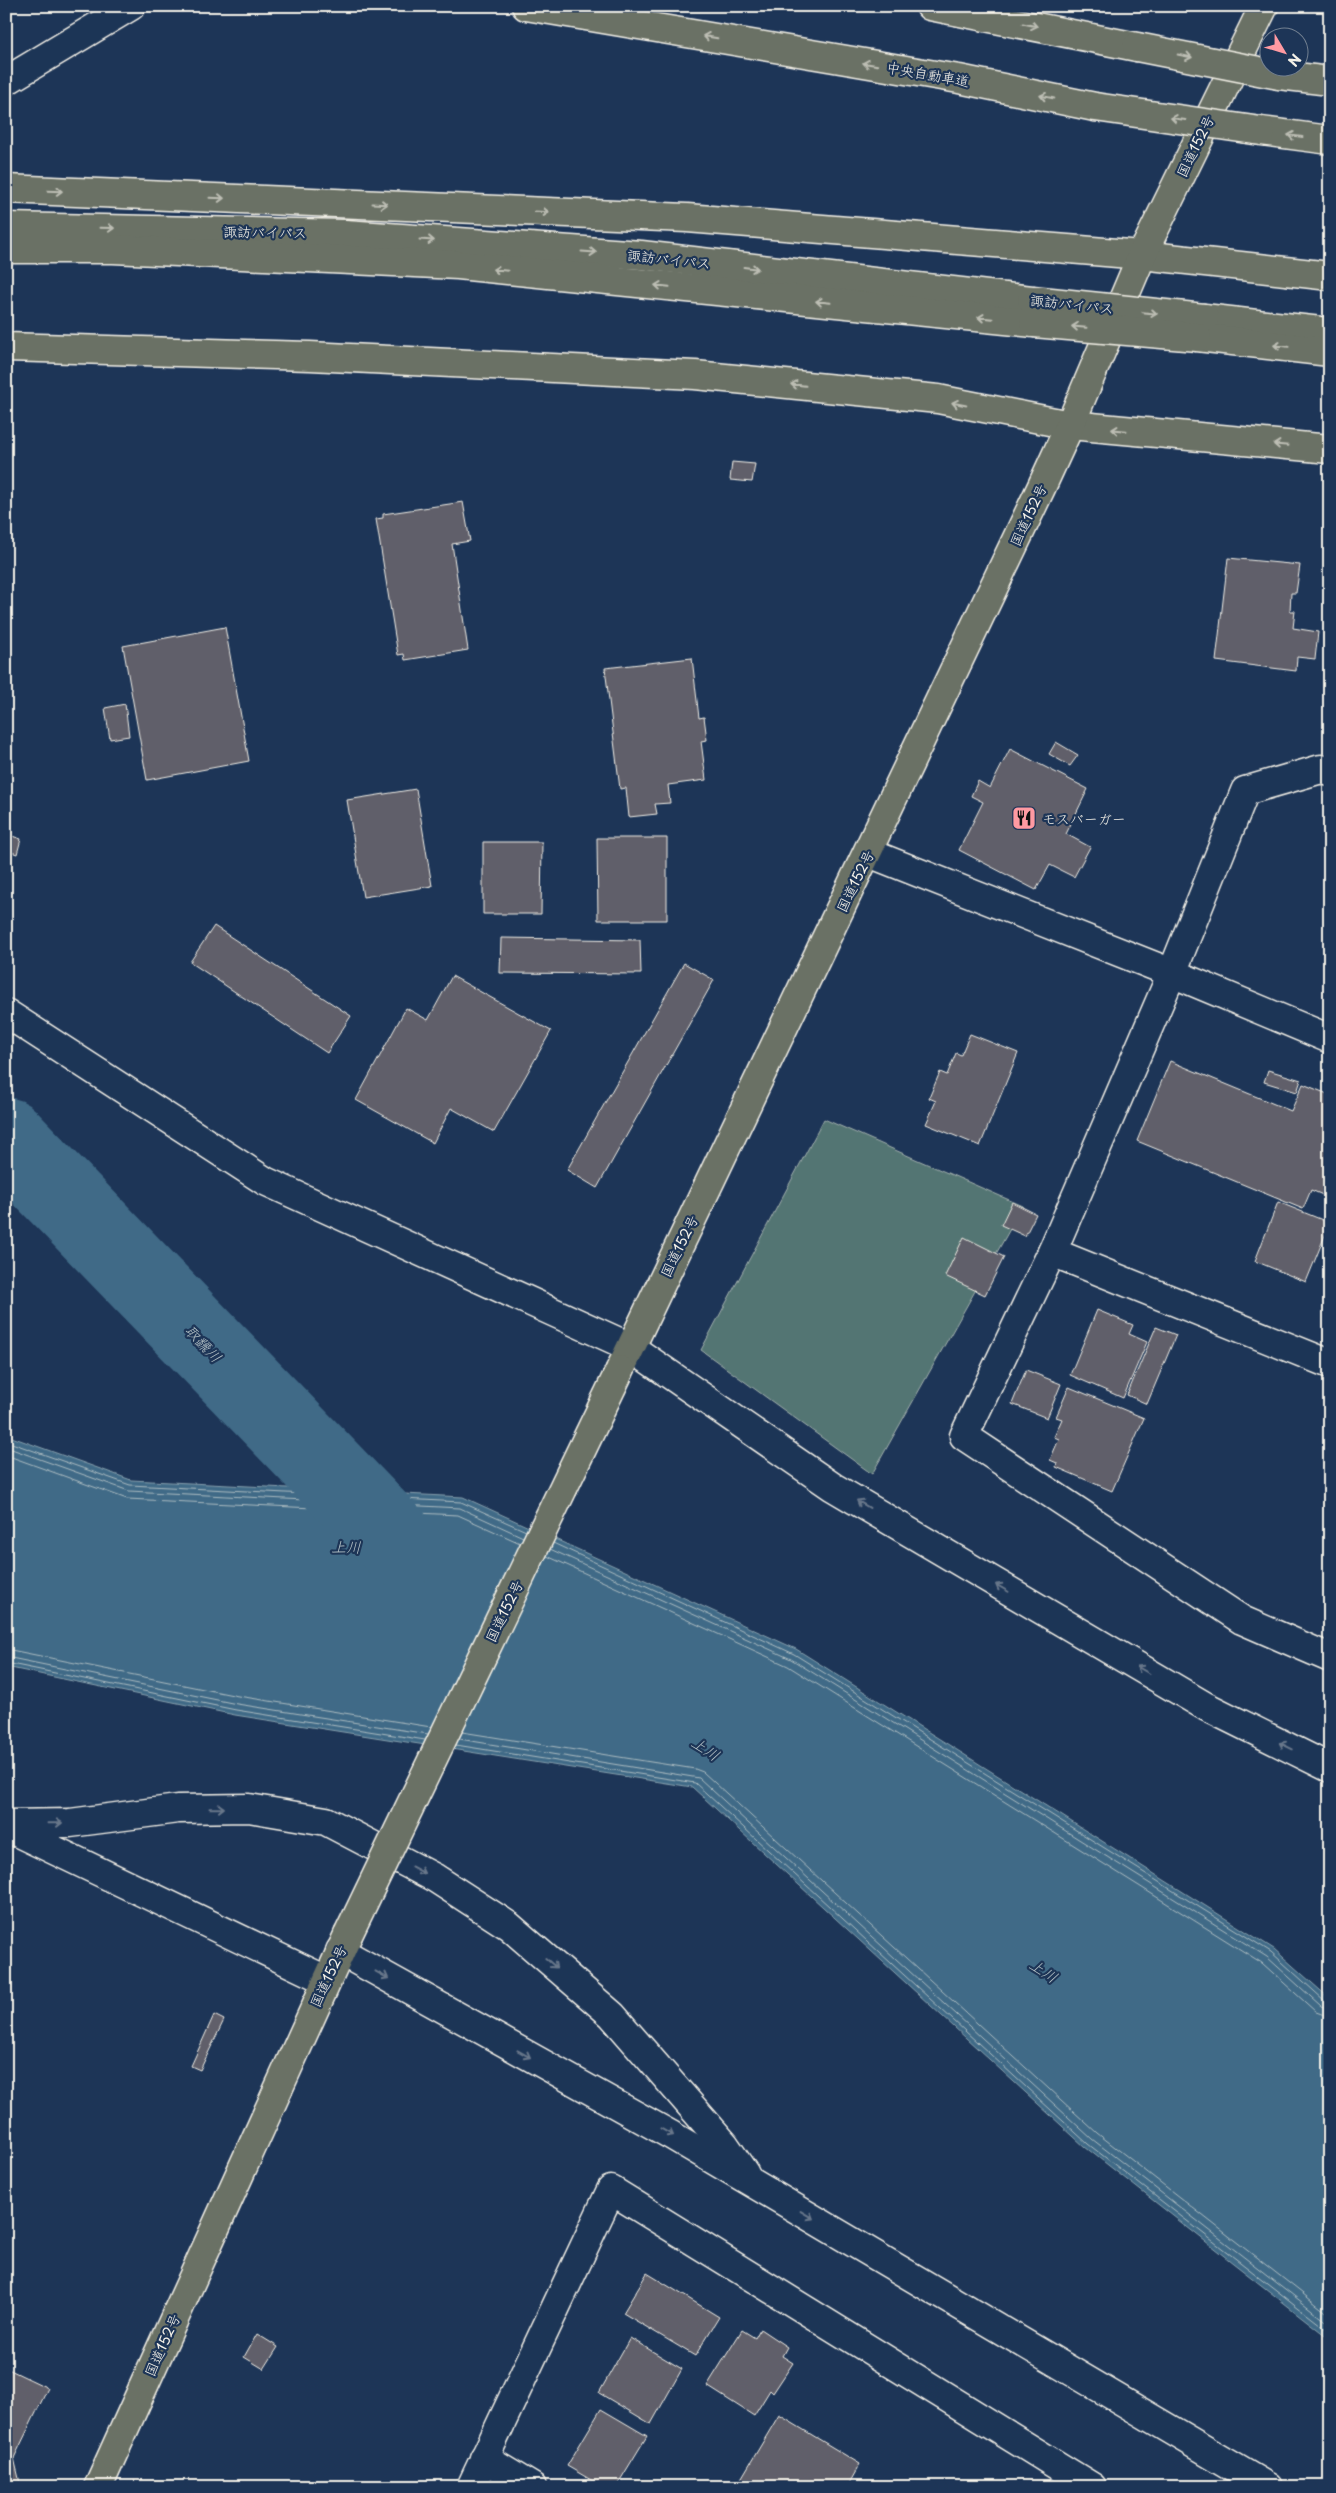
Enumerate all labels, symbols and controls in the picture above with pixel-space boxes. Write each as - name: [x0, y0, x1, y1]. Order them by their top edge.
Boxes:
- one-way arrow: [1021, 21, 1037, 30]
- north arrow: [1258, 28, 1308, 78]
- one-way arrow: [702, 32, 718, 42]
- text: N: [1283, 49, 1306, 71]
- one-way arrow: [1176, 52, 1192, 62]
- street label: 中央自動車道: [885, 56, 971, 92]
- one-way arrow: [863, 59, 879, 69]
- one-way arrow: [1040, 92, 1056, 102]
- street label: 国道152号: [1171, 111, 1219, 181]
- one-way arrow: [1170, 114, 1186, 124]
- one-way arrow: [1288, 131, 1304, 141]
- one-way arrow: [47, 186, 63, 195]
- one-way arrow: [209, 193, 225, 202]
- one-way arrow: [371, 200, 387, 209]
- one-way arrow: [534, 207, 550, 216]
- street label: 諏訪バイパス: [223, 221, 307, 243]
- one-way arrow: [99, 224, 115, 233]
- one-way arrow: [419, 235, 435, 245]
- street label: 諏訪バイパス: [626, 244, 712, 274]
- one-way arrow: [581, 247, 597, 256]
- one-way arrow: [743, 263, 759, 273]
- one-way arrow: [492, 265, 508, 274]
- one-way arrow: [654, 281, 670, 291]
- street label: 諏訪バイパス: [1029, 289, 1115, 319]
- one-way arrow: [816, 297, 832, 307]
- one-way arrow: [1142, 308, 1158, 318]
- one-way arrow: [977, 313, 993, 323]
- one-way arrow: [1071, 322, 1087, 332]
- one-way arrow: [1274, 341, 1290, 351]
- one-way arrow: [790, 380, 806, 390]
- one-way arrow: [952, 398, 968, 408]
- one-way arrow: [1112, 425, 1128, 434]
- one-way arrow: [1274, 440, 1290, 450]
- street label: 国道152号: [1004, 480, 1052, 550]
- restaurant icon: モスバーガー: [1011, 805, 1037, 831]
- place label: モスバーガー: [1042, 808, 1126, 829]
- street label: 国道152号: [831, 846, 879, 916]
- street label: 国道152号: [655, 1211, 703, 1281]
- water label: 取飜川: [180, 1319, 228, 1367]
- one-way arrow: [856, 1499, 870, 1509]
- water label: 上川: [331, 1534, 361, 1558]
- street label: 国道152号: [480, 1576, 528, 1646]
- one-way arrow: [996, 1582, 1010, 1592]
- one-way arrow: [1136, 1664, 1150, 1674]
- water label: 上川: [687, 1730, 725, 1766]
- one-way arrow: [1279, 1741, 1294, 1750]
- one-way arrow: [208, 1803, 224, 1813]
- one-way arrow: [47, 1819, 63, 1828]
- one-way arrow: [411, 1865, 426, 1875]
- street label: 国道152号: [304, 1941, 352, 2011]
- water label: 上川: [1025, 1952, 1063, 1988]
- one-way arrow: [545, 1957, 558, 1968]
- one-way arrow: [375, 1970, 390, 1980]
- one-way arrow: [517, 2049, 531, 2059]
- one-way arrow: [659, 2128, 673, 2138]
- one-way arrow: [799, 2210, 813, 2220]
- street label: 国道152号: [139, 2310, 185, 2380]

